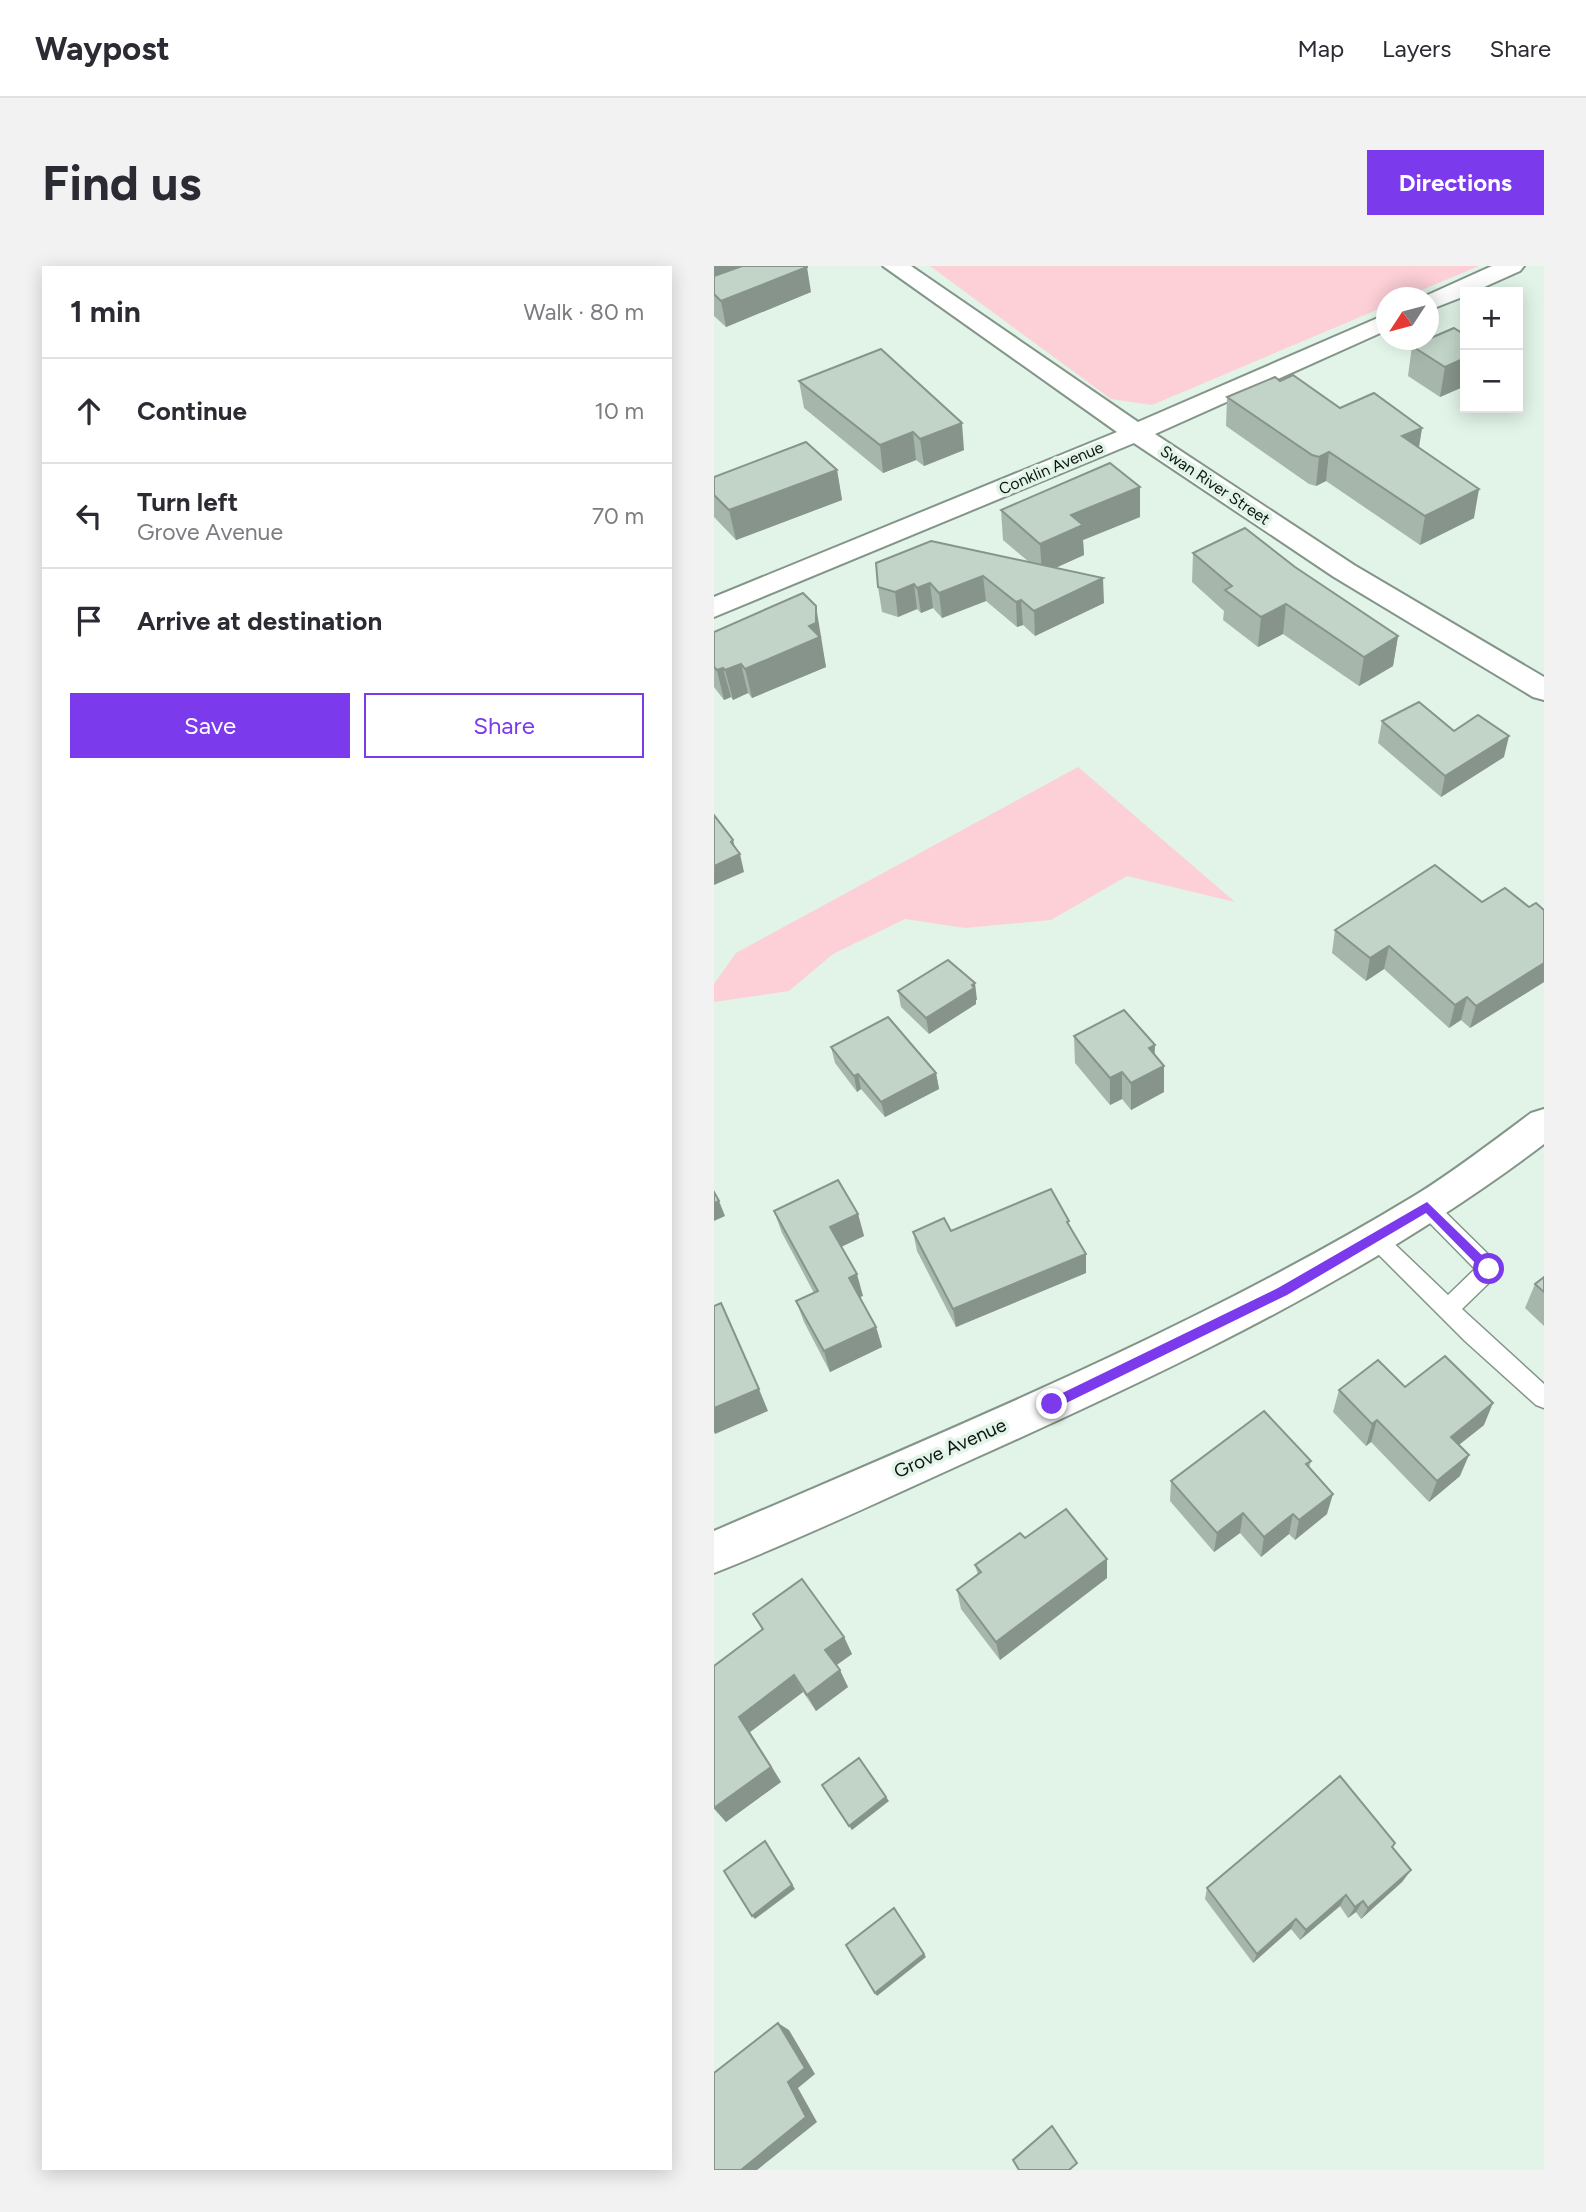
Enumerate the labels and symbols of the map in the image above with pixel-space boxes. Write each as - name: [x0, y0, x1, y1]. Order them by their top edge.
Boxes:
- north arrow: [1376, 287, 1439, 350]
- street label: Conklin Avenue: [996, 437, 1106, 499]
- street label: Swan River Street: [1157, 441, 1273, 529]
- route start: [1473, 1253, 1504, 1284]
- route end: [1036, 1388, 1067, 1419]
- street label: Grove Avenue: [890, 1413, 1010, 1483]

